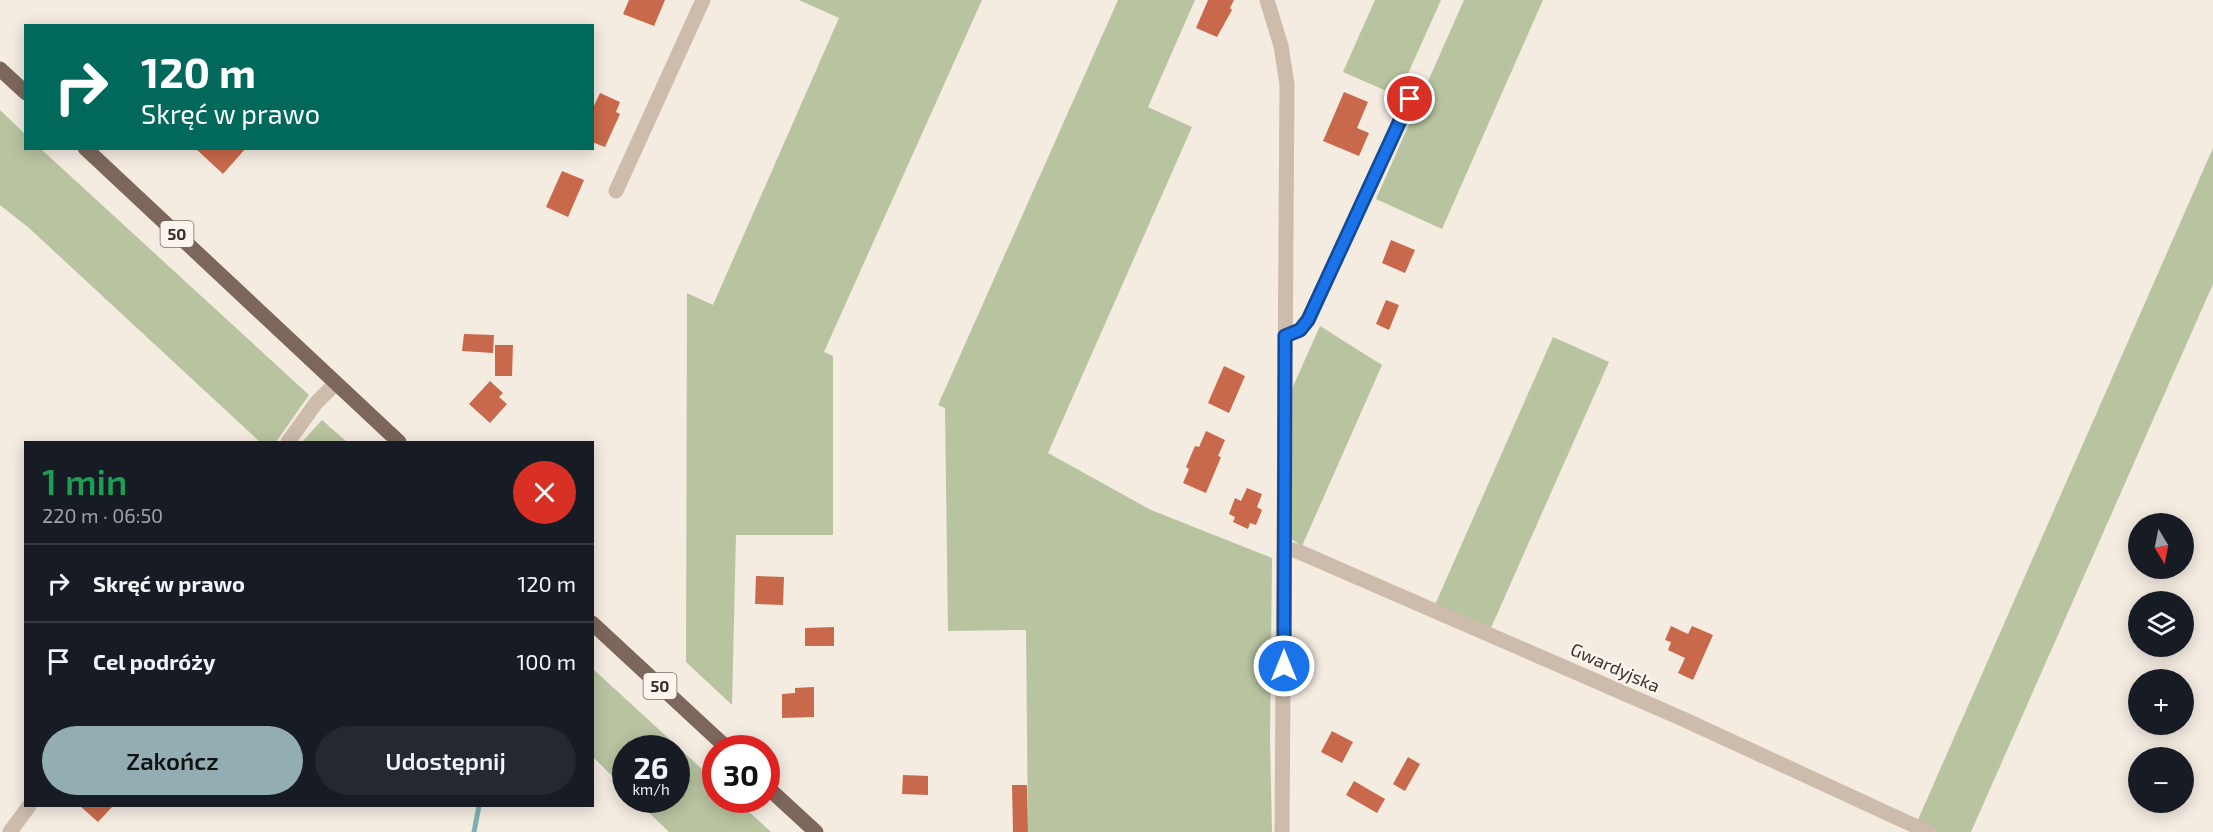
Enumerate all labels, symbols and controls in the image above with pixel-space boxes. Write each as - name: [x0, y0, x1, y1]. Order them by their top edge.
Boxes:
- text: 120 m: [141, 46, 256, 96]
- icon: right: [42, 48, 120, 126]
- pin: [1384, 73, 1435, 124]
- icon: arrive: [1393, 82, 1426, 115]
- text: Skręć w prawo: [141, 97, 320, 129]
- road number: 50: [160, 221, 194, 247]
- text: 1 min: [42, 459, 127, 502]
- button: close: [513, 461, 576, 524]
- text: 220 m · 06:50: [42, 503, 163, 527]
- north arrow: [2128, 513, 2194, 579]
- map controls: [2128, 513, 2194, 813]
- icon: right: [42, 567, 75, 600]
- text: Skręć w prawo: [93, 570, 245, 596]
- text: 120 m: [517, 570, 576, 596]
- button: layers: [2128, 591, 2194, 657]
- position arrow: [1252, 634, 1316, 698]
- street label: Gwardyjska: [1567, 638, 1664, 697]
- icon: arrive: [42, 645, 75, 678]
- text: Cel podróży: [93, 648, 215, 674]
- text: 100 m: [517, 648, 576, 674]
- button: +: [2128, 669, 2194, 735]
- road number: 50: [644, 673, 676, 699]
- button: Zakończ: [42, 726, 303, 795]
- button: Udostępnij: [315, 726, 576, 795]
- speed limit sign: 30: [702, 735, 780, 813]
- button: −: [2128, 747, 2194, 813]
- text: 26: [633, 749, 669, 785]
- text: km/h: [632, 780, 670, 798]

